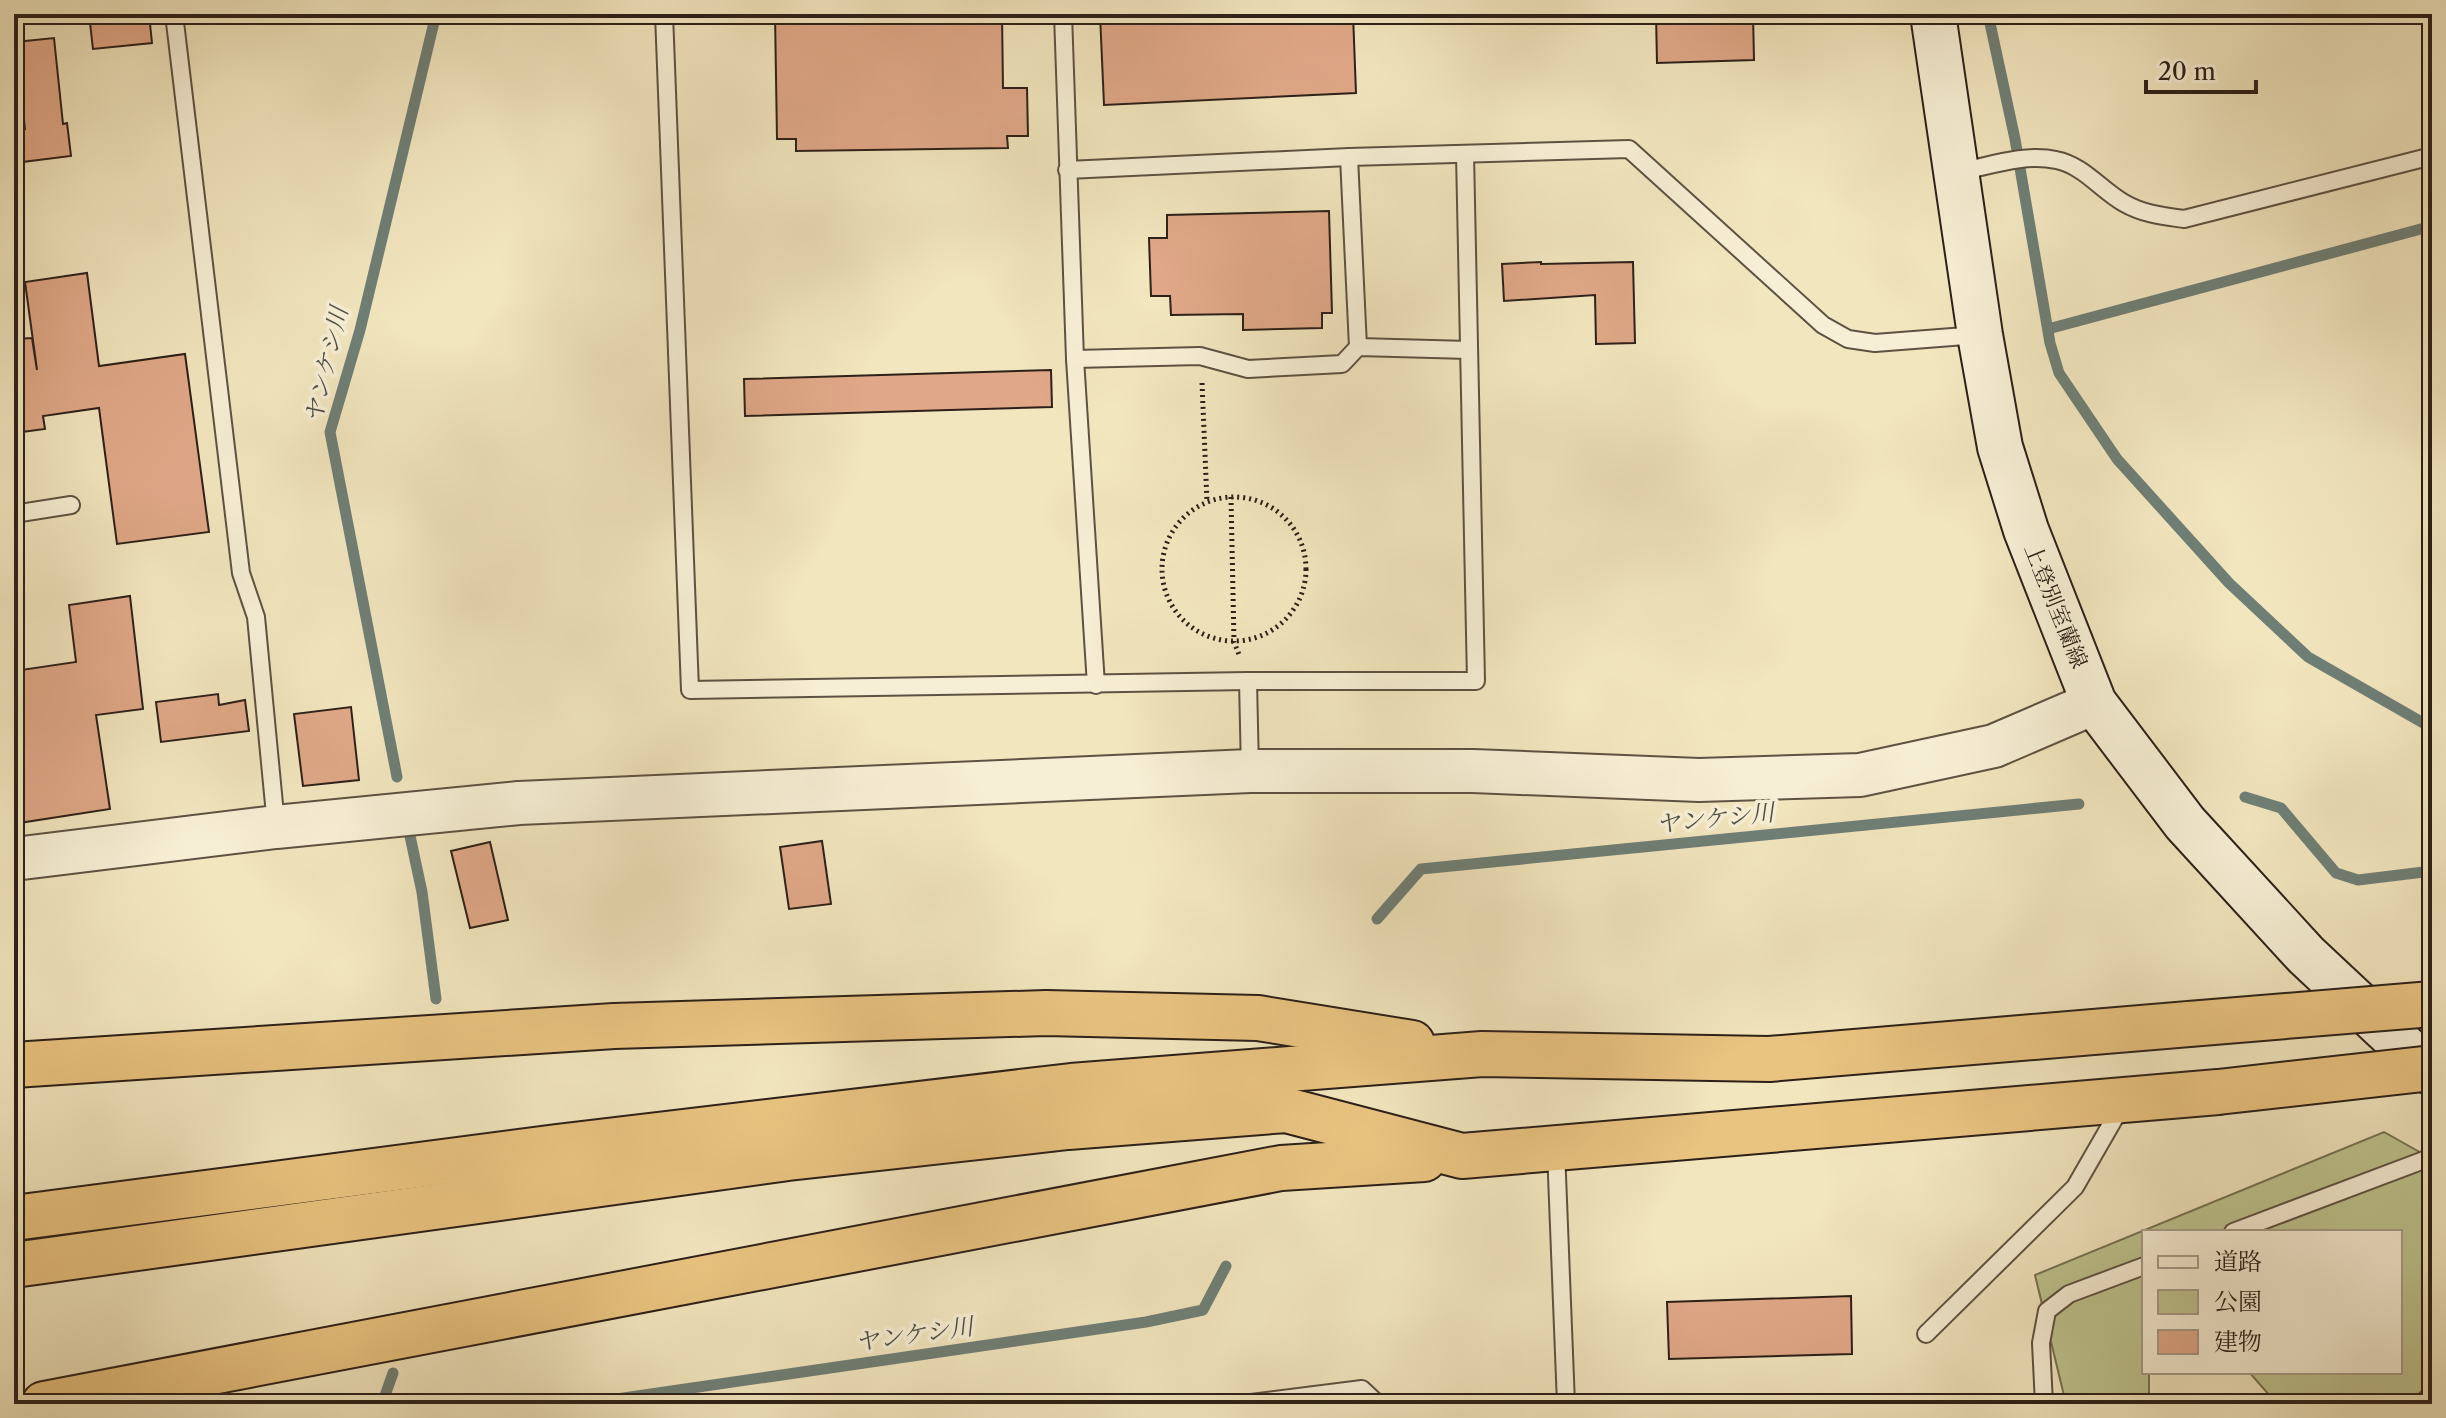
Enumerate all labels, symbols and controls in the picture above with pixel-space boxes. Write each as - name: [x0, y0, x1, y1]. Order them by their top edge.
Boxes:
- scale bar: [2146, 44, 2256, 94]
- text: 20 m: [2158, 57, 2216, 86]
- water label: ヤンケシ川: [299, 301, 354, 426]
- street label: 上登別室蘭線: [2019, 540, 2093, 672]
- water label: ヤンケシ川: [1654, 797, 1779, 839]
- legend: [2142, 1230, 2402, 1374]
- text: 道路: [2214, 1247, 2262, 1276]
- text: 公園: [2214, 1287, 2262, 1316]
- water label: ヤンケシ川: [853, 1311, 978, 1357]
- text: 建物: [2214, 1327, 2262, 1356]

